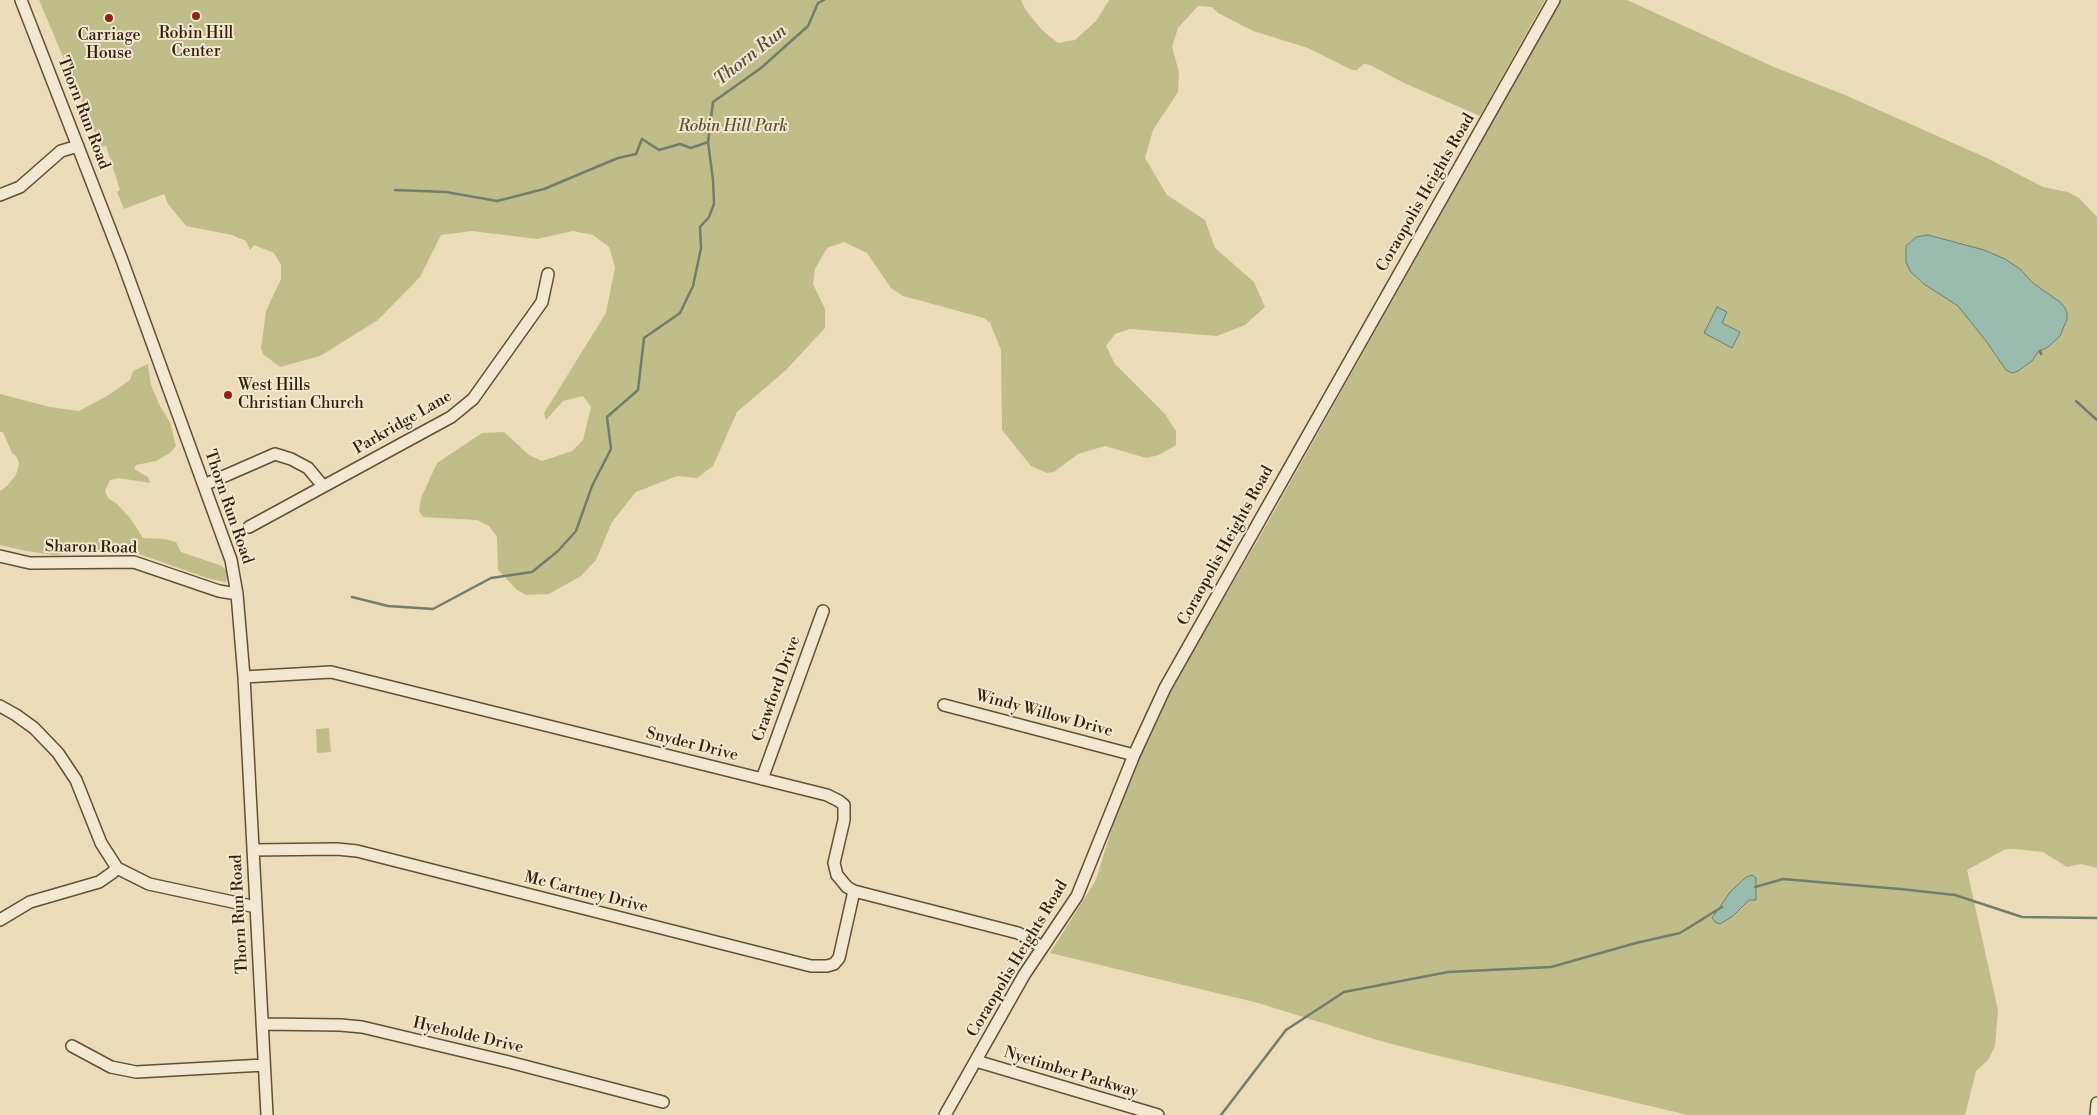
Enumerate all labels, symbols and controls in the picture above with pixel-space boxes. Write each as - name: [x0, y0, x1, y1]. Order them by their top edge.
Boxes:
- marker: Robin Hill Center: [190, 10, 202, 22]
- marker: Carriage House: [103, 12, 115, 24]
- water label: Thorn Run: [710, 21, 792, 91]
- place label: Robin Hill Center: [159, 24, 233, 62]
- place label: Carriage House: [77, 26, 141, 64]
- street label: Thorn Run Road: [53, 54, 113, 172]
- street label: Coraopolis Heights Road: [1373, 110, 1479, 276]
- park label: Robin Hill Park: [678, 117, 788, 137]
- place label: West Hills Christian Church: [238, 376, 364, 414]
- street label: Parkridge Lane: [350, 387, 456, 459]
- marker: West Hills Christian Church: [222, 389, 234, 401]
- street label: Thorn Run Road: [199, 447, 257, 567]
- street label: Coraopolis Heights Road: [1174, 463, 1278, 629]
- street label: Sharon Road: [45, 538, 137, 558]
- street label: Crawford Drive: [749, 633, 805, 745]
- street label: Windy Willow Drive: [973, 686, 1115, 742]
- street label: Snyder Drive: [644, 724, 740, 766]
- street label: Thorn Run Road: [227, 854, 253, 974]
- street label: Mc Cartney Drive: [522, 868, 650, 918]
- street label: Coraopolis Heights Road: [964, 877, 1072, 1041]
- street label: Hyeholde Drive: [411, 1014, 525, 1058]
- street label: Nyetimber Parkway: [1001, 1043, 1141, 1103]

